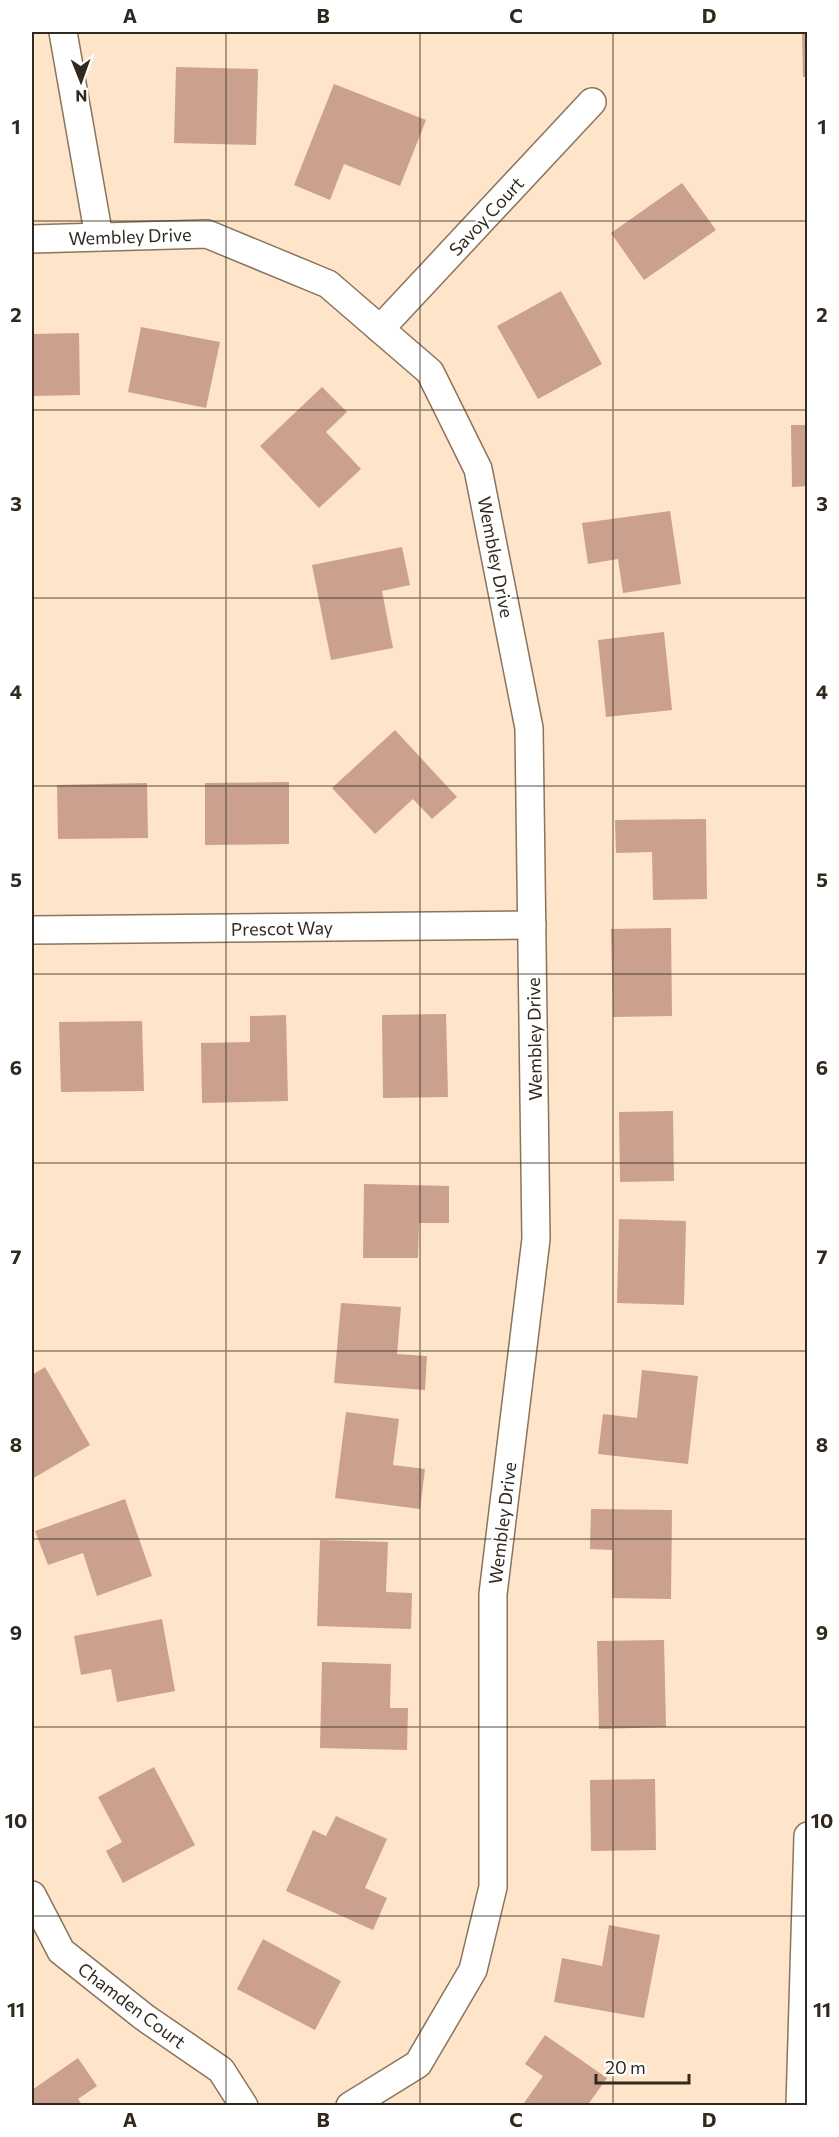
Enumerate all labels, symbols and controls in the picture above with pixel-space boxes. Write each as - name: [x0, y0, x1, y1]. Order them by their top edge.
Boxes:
- text: A: [123, 3, 137, 27]
- text: B: [316, 3, 330, 27]
- text: C: [509, 3, 523, 27]
- text: D: [702, 3, 716, 27]
- north arrow: [51, 51, 111, 111]
- text: N: [75, 87, 87, 106]
- text: 1: [11, 114, 21, 138]
- text: 1: [817, 114, 827, 138]
- street label: Savoy Court: [444, 172, 528, 260]
- street label: Wembley Drive: [68, 223, 192, 249]
- text: 2: [10, 302, 22, 326]
- text: 2: [816, 302, 828, 326]
- text: 3: [10, 491, 22, 515]
- text: 3: [816, 491, 828, 515]
- street label: Wembley Drive: [473, 495, 519, 619]
- text: 4: [10, 679, 22, 703]
- text: 4: [816, 679, 828, 703]
- text: 5: [10, 867, 22, 891]
- text: 5: [816, 867, 828, 891]
- street label: Prescot Way: [231, 916, 333, 940]
- street label: Wembley Drive: [522, 977, 546, 1101]
- text: 6: [10, 1055, 22, 1079]
- text: 6: [816, 1055, 828, 1079]
- text: 7: [11, 1244, 22, 1268]
- text: 7: [817, 1244, 828, 1268]
- text: 8: [10, 1432, 22, 1456]
- text: 8: [816, 1432, 828, 1456]
- street label: Wembley Drive: [484, 1461, 520, 1585]
- text: 9: [10, 1620, 22, 1644]
- text: 9: [816, 1620, 828, 1644]
- text: 10: [5, 1808, 27, 1832]
- text: 10: [811, 1808, 833, 1832]
- street label: Chamden Court: [74, 1957, 190, 2053]
- text: 11: [7, 1997, 25, 2021]
- text: 11: [813, 1997, 831, 2021]
- scale bar: [596, 2047, 689, 2085]
- text: 20 m: [605, 2056, 646, 2078]
- text: A: [123, 2107, 137, 2131]
- text: B: [316, 2107, 330, 2131]
- text: C: [509, 2107, 523, 2131]
- text: D: [702, 2107, 716, 2131]

